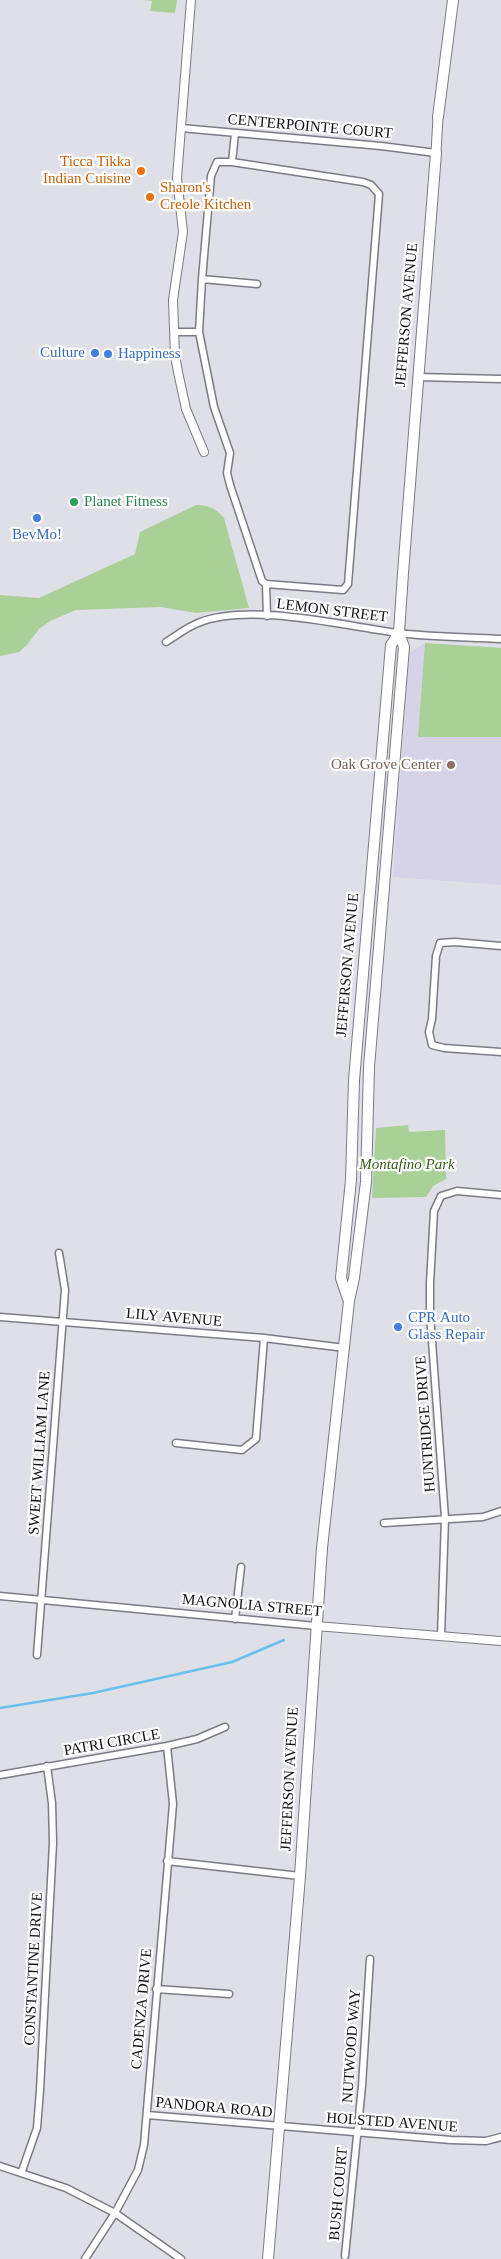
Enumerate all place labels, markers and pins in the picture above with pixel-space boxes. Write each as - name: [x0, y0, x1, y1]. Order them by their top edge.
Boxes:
- place label: Ticca Tikka Indian Cuisine: [43, 153, 131, 188]
- marker: Ticca Tikka Indian Cuisine: [135, 165, 147, 177]
- place label: Sharon's Creole Kitchen: [160, 179, 251, 214]
- marker: Sharon's Creole Kitchen: [144, 191, 156, 203]
- place label: Culture: [40, 344, 85, 362]
- place label: Happiness: [118, 345, 180, 363]
- marker: Culture: [89, 347, 101, 359]
- marker: Happiness: [102, 348, 114, 360]
- place label: Planet Fitness: [84, 493, 168, 511]
- marker: Planet Fitness: [68, 496, 80, 508]
- marker: BevMo!: [31, 512, 43, 524]
- place label: BevMo!: [12, 526, 62, 544]
- place label: Oak Grove Center: [331, 756, 441, 774]
- marker: Oak Grove Center: [445, 759, 457, 771]
- place label: CPR Auto Glass Repair: [408, 1309, 485, 1344]
- marker: CPR Auto Glass Repair: [392, 1321, 404, 1333]

